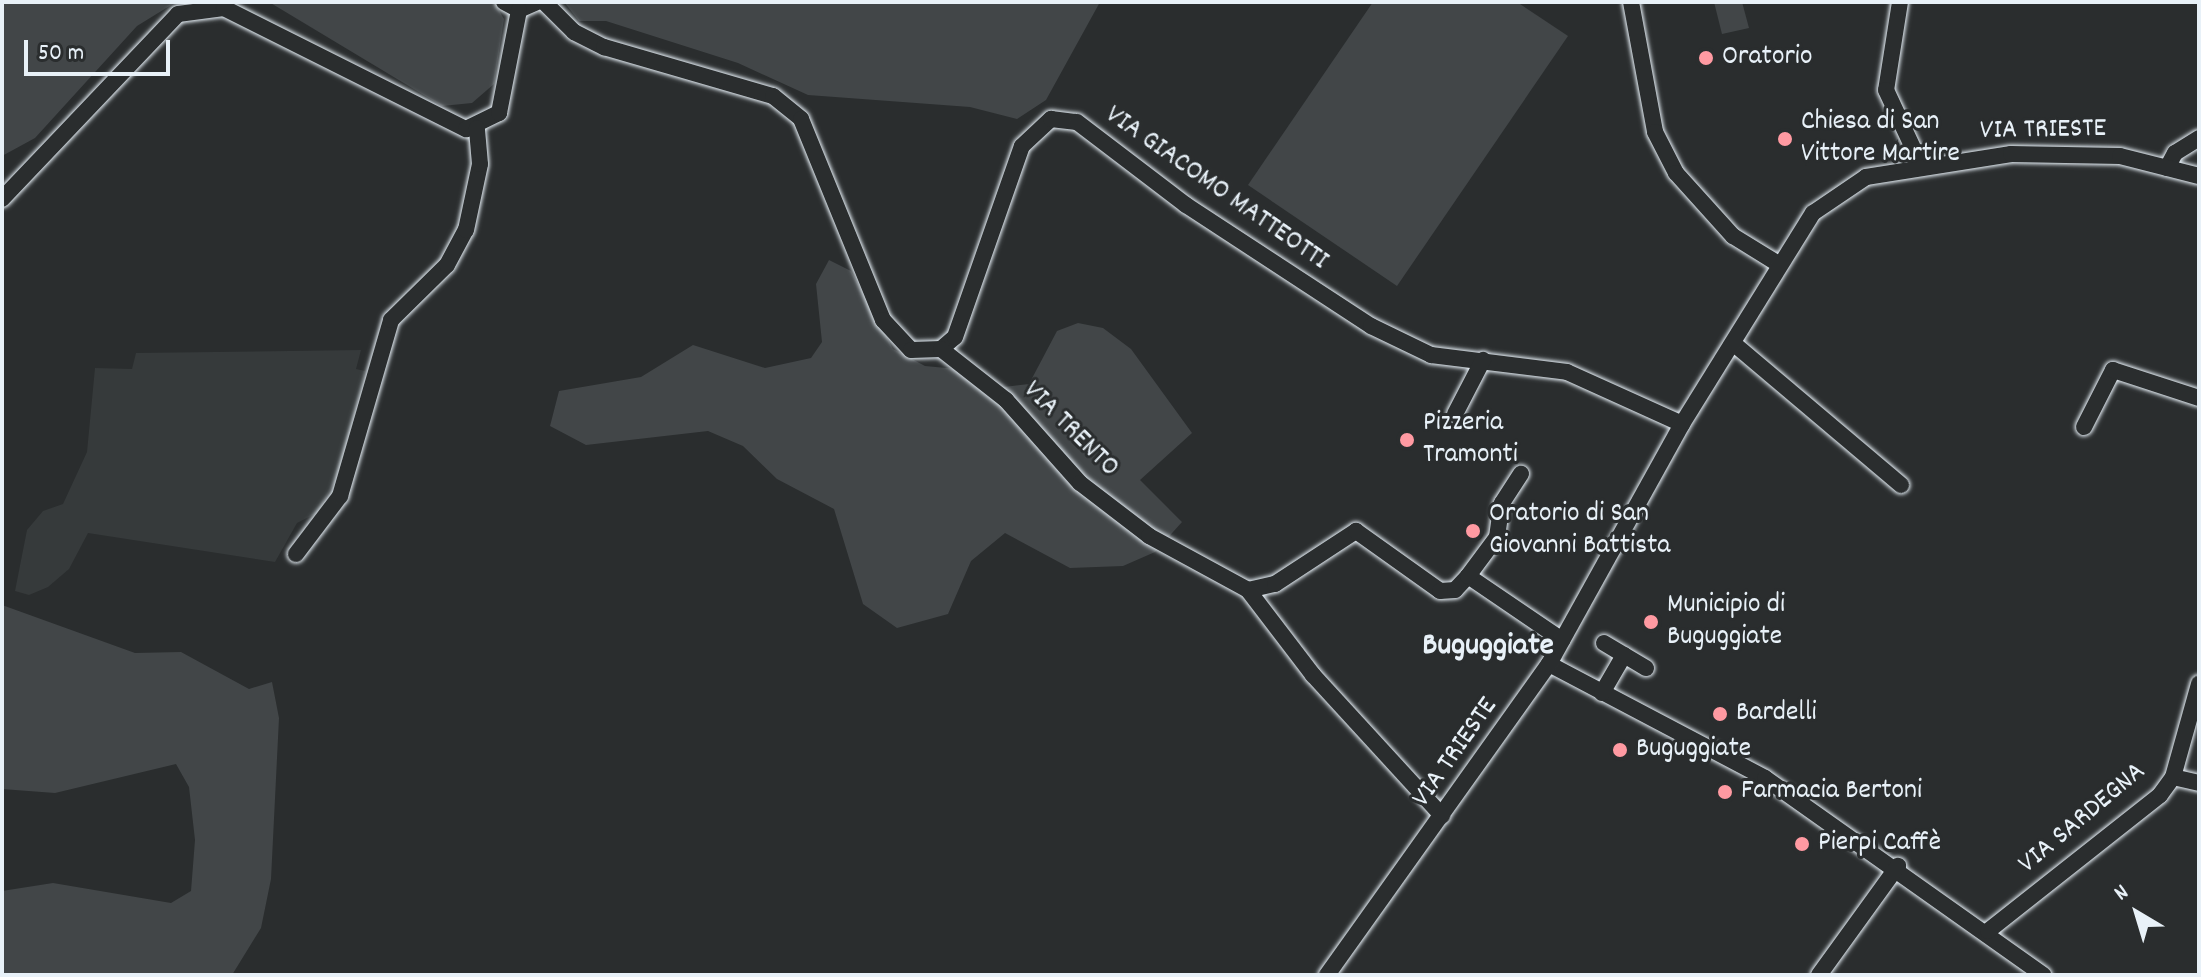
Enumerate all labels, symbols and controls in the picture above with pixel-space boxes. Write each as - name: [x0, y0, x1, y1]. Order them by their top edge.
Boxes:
- scale bar: [28, 24, 174, 74]
- text: 50 m: [38, 37, 84, 71]
- place label: Oratorio: [1722, 41, 1812, 75]
- marker: Oratorio: [1697, 49, 1715, 67]
- street label: VIA GIACOMO MATTEOTTI: [1098, 99, 1334, 279]
- place label: Chiesa di San Vittore Martire: [1801, 106, 1960, 172]
- street label: VIA TRIESTE: [1980, 113, 2106, 149]
- marker: Chiesa di San Vittore Martire: [1776, 130, 1794, 148]
- street label: VIA TRENTO: [1015, 375, 1125, 485]
- place label: Pizzeria Tramonti: [1423, 407, 1518, 473]
- marker: Pizzeria Tramonti: [1398, 431, 1416, 449]
- place label: Oratorio di San Giovanni Battista: [1489, 498, 1670, 564]
- marker: Oratorio di San Giovanni Battista: [1464, 522, 1482, 540]
- place label: Municipio di Buguggiate: [1667, 589, 1785, 655]
- marker: Municipio di Buguggiate: [1642, 613, 1660, 631]
- district label: Buguggiate: [1422, 628, 1554, 666]
- street label: VIA TRIESTE: [1406, 692, 1506, 814]
- place label: Bardelli: [1736, 697, 1817, 731]
- marker: Bardelli: [1711, 705, 1729, 723]
- place label: Buguggiate: [1636, 733, 1751, 767]
- marker: Buguggiate: [1611, 741, 1629, 759]
- street label: VIA SARDEGNA: [2013, 756, 2153, 882]
- place label: Farmacia Bertoni: [1741, 775, 1922, 809]
- marker: Farmacia Bertoni: [1716, 783, 1734, 801]
- place label: Pierpi Caffè: [1818, 827, 1941, 861]
- marker: Pierpi Caffè: [1793, 835, 1811, 853]
- north arrow: [2097, 873, 2177, 953]
- text: N: [2108, 878, 2136, 909]

